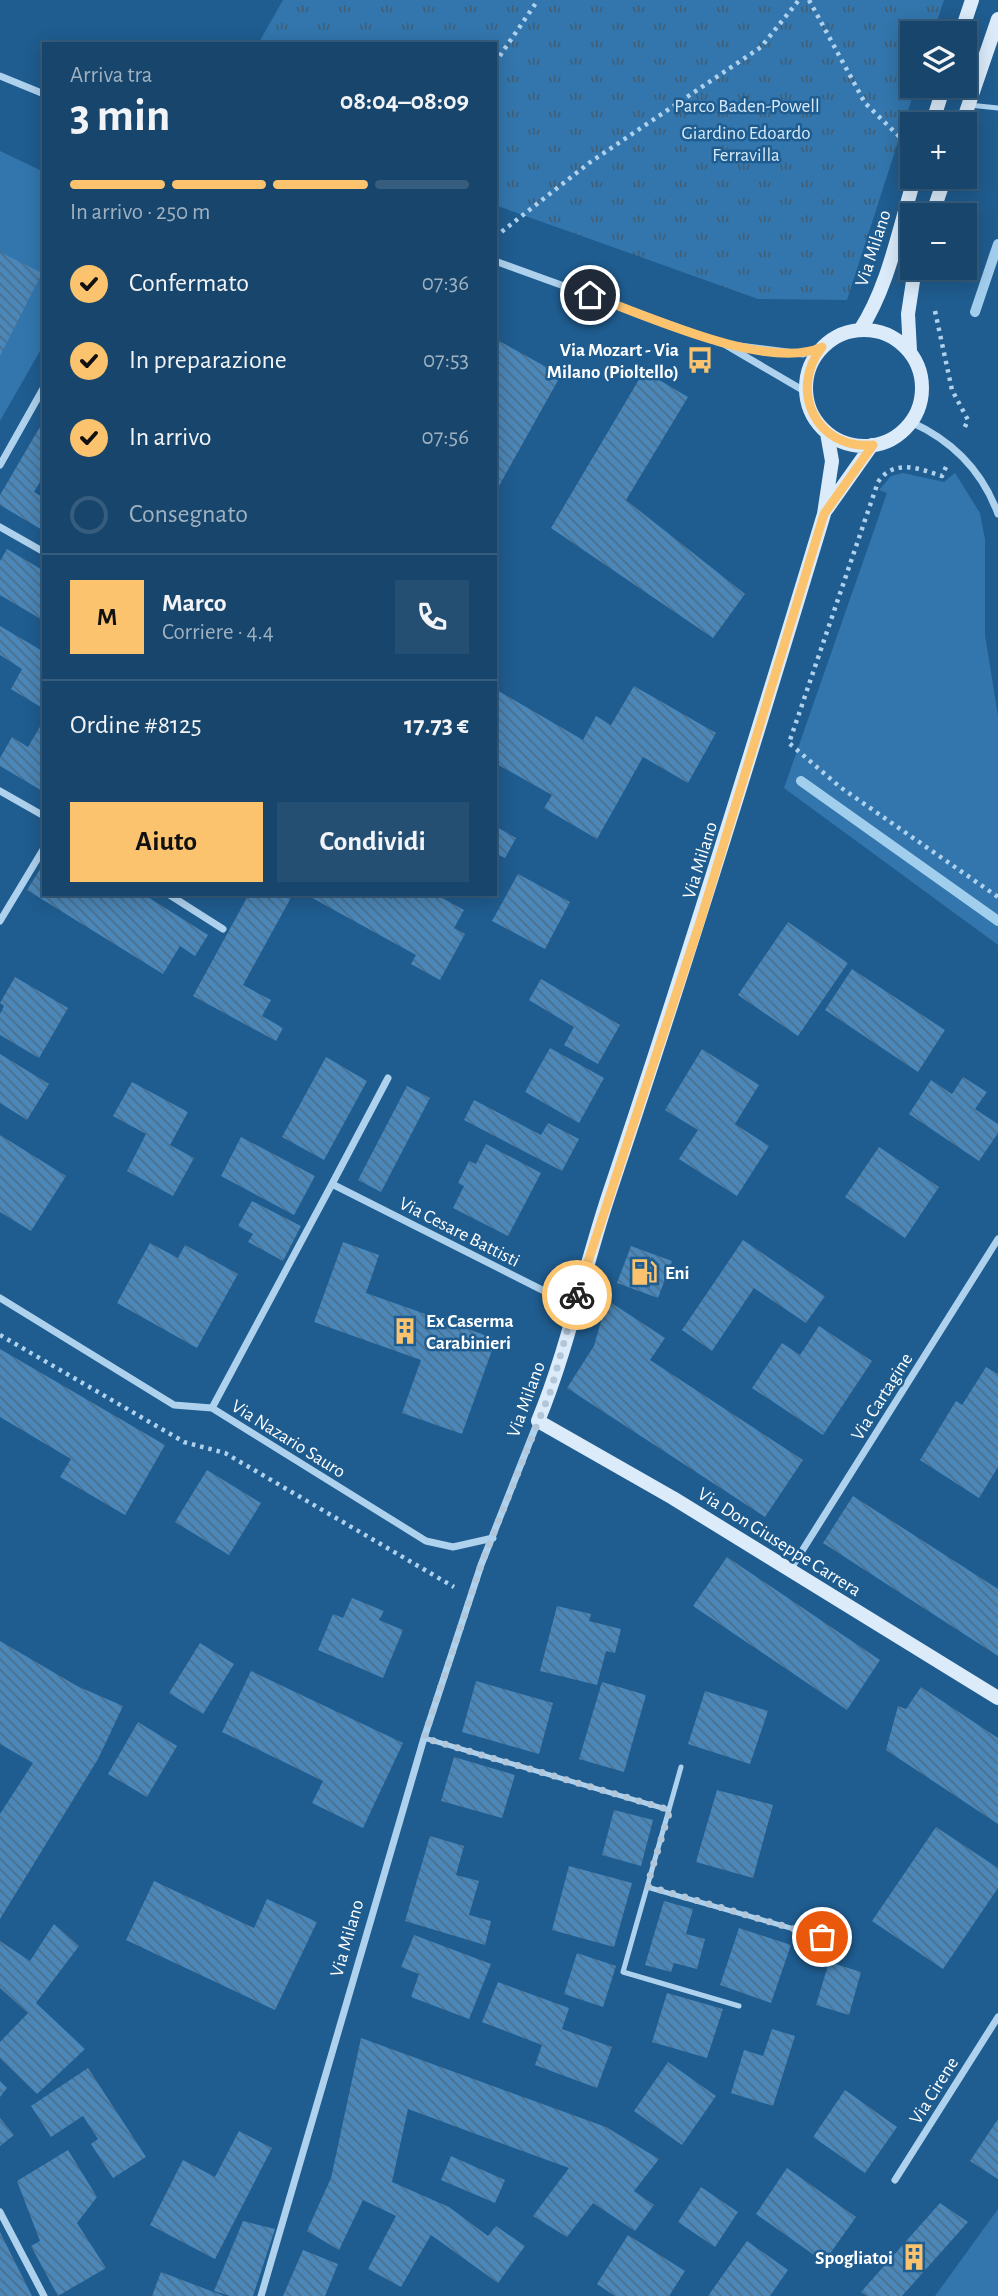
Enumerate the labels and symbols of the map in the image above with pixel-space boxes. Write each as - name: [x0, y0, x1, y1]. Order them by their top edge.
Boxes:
- park label: Parco Baden-Powell: [674, 97, 820, 116]
- park label: Giardino Edoardo Ferravilla: [681, 124, 811, 165]
- street label: Via Milano: [852, 208, 895, 289]
- pin: [560, 265, 620, 325]
- place label: Via Mozart - Via Milano (Pioltello): [547, 341, 679, 382]
- bus stop icon: Via Mozart - Via Milano (Pioltello): [685, 345, 715, 375]
- street label: Via Milano: [680, 820, 721, 901]
- street label: Via Cesare Battisti: [396, 1194, 523, 1271]
- fuel station icon: Eni: [629, 1257, 659, 1287]
- courier: [542, 1260, 612, 1330]
- place label: Eni: [665, 1264, 690, 1283]
- place label: Ex Caserma Carabinieri: [426, 1312, 514, 1353]
- building icon: Ex Caserma Carabinieri: [390, 1316, 420, 1346]
- street label: Via Cartagine: [848, 1350, 917, 1444]
- street label: Via Milano: [504, 1359, 549, 1440]
- street label: Via Nazario Sauro: [228, 1397, 349, 1482]
- street label: Via Don Giuseppe Carrera: [694, 1484, 864, 1600]
- street label: Via Milano: [327, 1898, 367, 1979]
- pin: [792, 1907, 852, 1967]
- street label: Via Cirene: [906, 2054, 962, 2128]
- building icon: Spogliatoi: [899, 2242, 929, 2272]
- place label: Spogliatoi: [815, 2249, 893, 2268]

